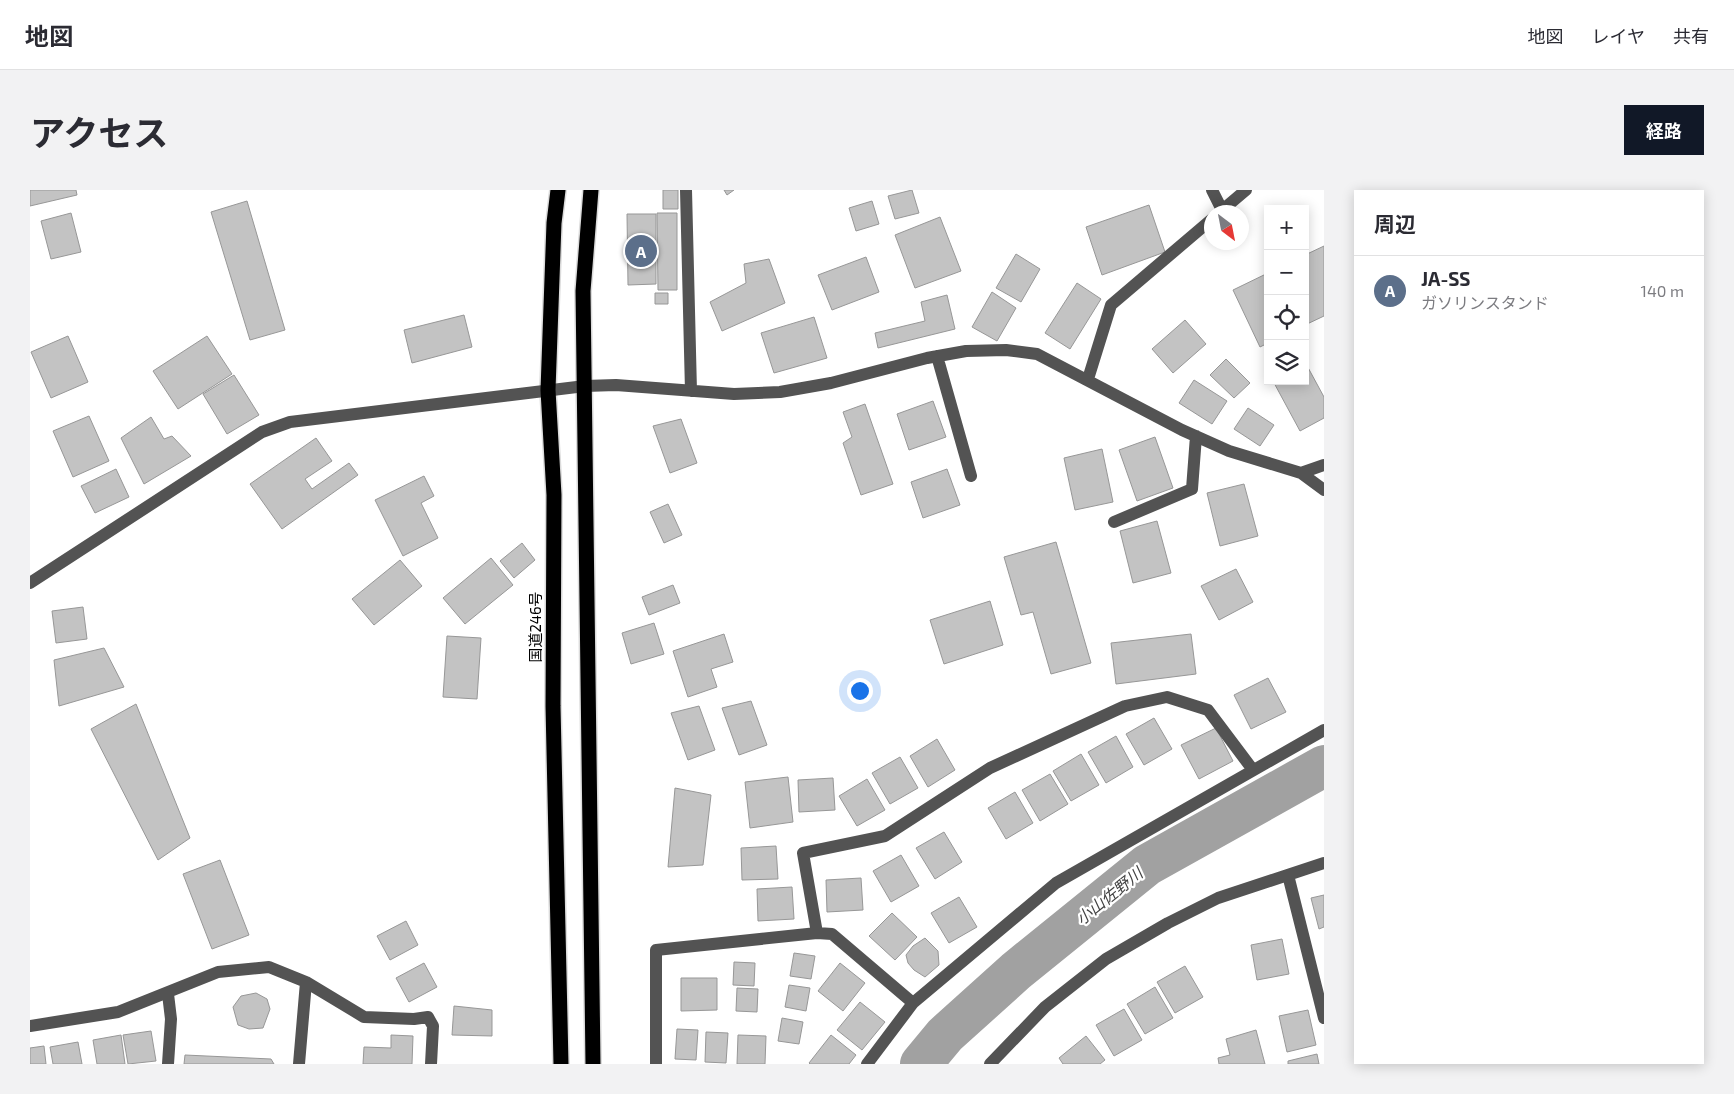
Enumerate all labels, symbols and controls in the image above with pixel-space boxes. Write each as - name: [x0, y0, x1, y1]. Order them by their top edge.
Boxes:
- text: 地図: [25, 21, 73, 50]
- text: 地図: [1528, 25, 1564, 47]
- text: レイヤ: [1592, 25, 1645, 47]
- text: 共有: [1673, 25, 1709, 47]
- button: 経路: [1624, 105, 1704, 155]
- text: アクセス: [30, 111, 168, 153]
- north arrow: [1204, 205, 1249, 250]
- map controls: [1264, 205, 1309, 385]
- button: +: [1264, 205, 1309, 250]
- text: 周辺: [1374, 211, 1416, 236]
- pin: A: [625, 232, 657, 270]
- button: −: [1264, 250, 1309, 295]
- text: JA-SS: [1421, 267, 1471, 290]
- text: A: [1385, 281, 1395, 300]
- text: 140 m: [1641, 281, 1684, 300]
- text: ガソリンスタンド: [1421, 293, 1549, 312]
- button: locate: [1264, 295, 1309, 340]
- button: layers: [1264, 340, 1309, 385]
- street label: 国道246号: [526, 591, 544, 663]
- your location: [847, 678, 873, 704]
- water label: 小山佐野川: [1072, 862, 1147, 928]

